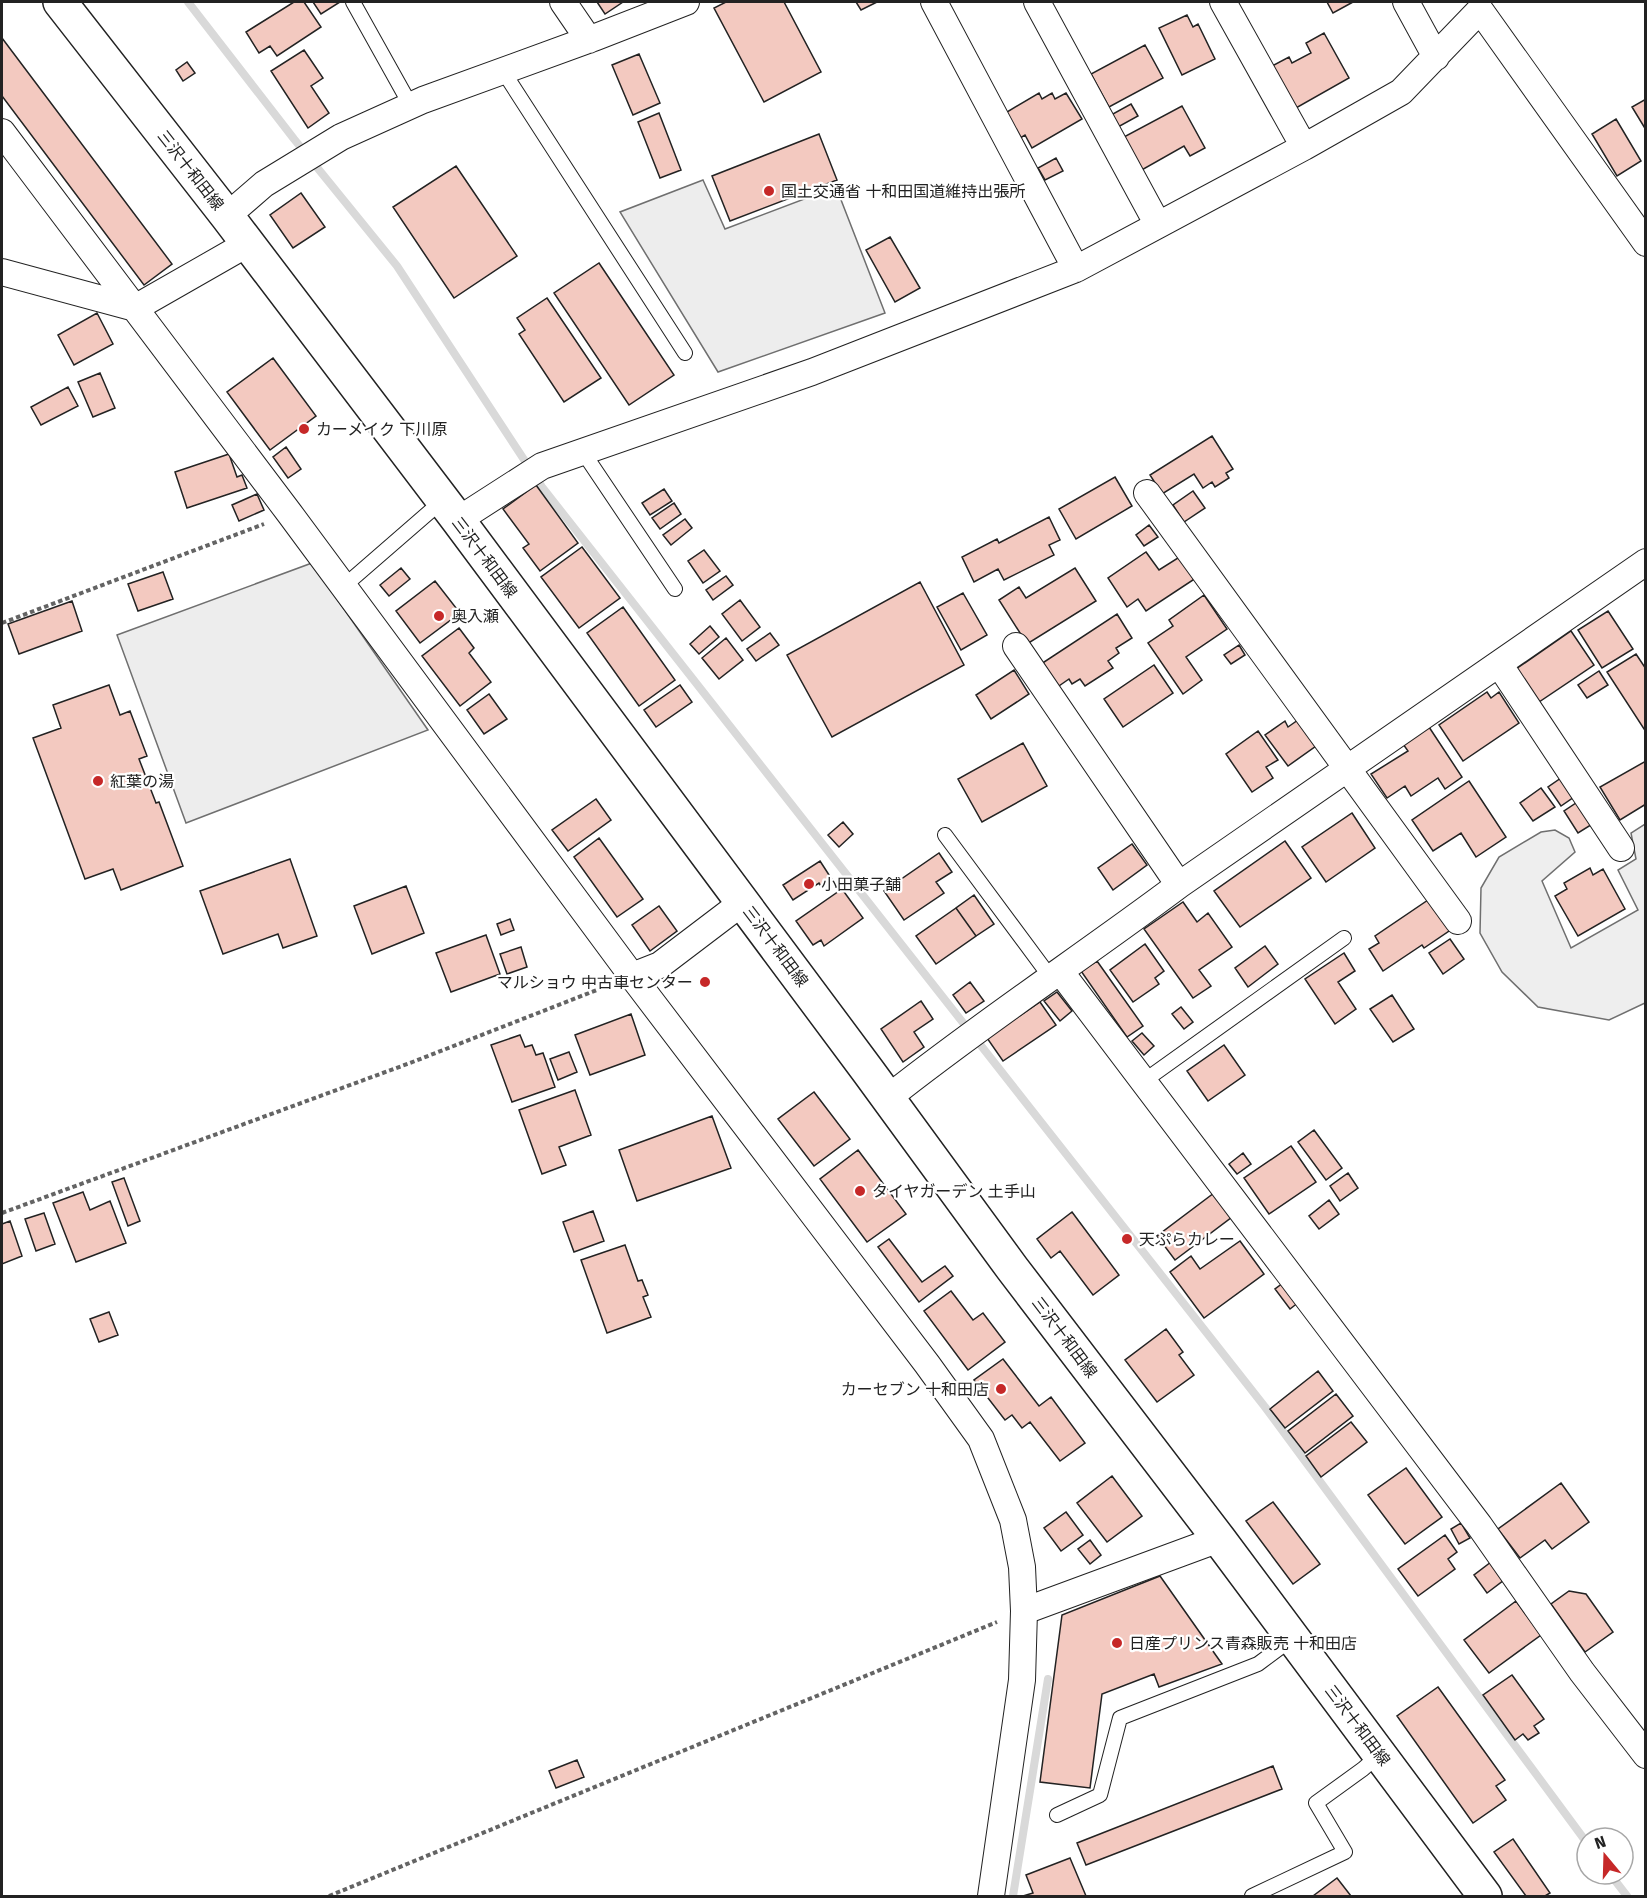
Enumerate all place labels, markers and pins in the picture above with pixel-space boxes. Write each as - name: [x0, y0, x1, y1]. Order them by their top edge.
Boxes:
- place label: 国土交通省 十和田国道維持出張所: [781, 182, 1025, 201]
- marker: 国土交通省 十和田国道維持出張所: [762, 184, 776, 198]
- place label: カーメイク 下川原: [316, 420, 447, 439]
- marker: カーメイク 下川原: [297, 422, 311, 436]
- place label: 奥入瀬: [451, 607, 499, 626]
- marker: 奥入瀬: [432, 609, 446, 623]
- place label: 紅葉の湯: [110, 772, 174, 791]
- marker: 紅葉の湯: [91, 774, 105, 788]
- place label: 小田菓子舗: [821, 875, 901, 894]
- marker: 小田菓子舗: [802, 877, 816, 891]
- place label: マルショウ 中古車センター: [497, 973, 693, 992]
- marker: マルショウ 中古車センター: [698, 975, 712, 989]
- place label: タイヤガーデン 土手山: [872, 1182, 1036, 1201]
- marker: タイヤガーデン 土手山: [853, 1184, 867, 1198]
- place label: 天ぷらカレー: [1139, 1230, 1235, 1249]
- marker: 天ぷらカレー: [1120, 1232, 1134, 1246]
- place label: カーセブン 十和田店: [841, 1380, 989, 1399]
- marker: カーセブン 十和田店: [994, 1382, 1008, 1396]
- place label: 日産プリンス青森販売 十和田店: [1129, 1634, 1357, 1653]
- marker: 日産プリンス青森販売 十和田店: [1110, 1636, 1124, 1650]

